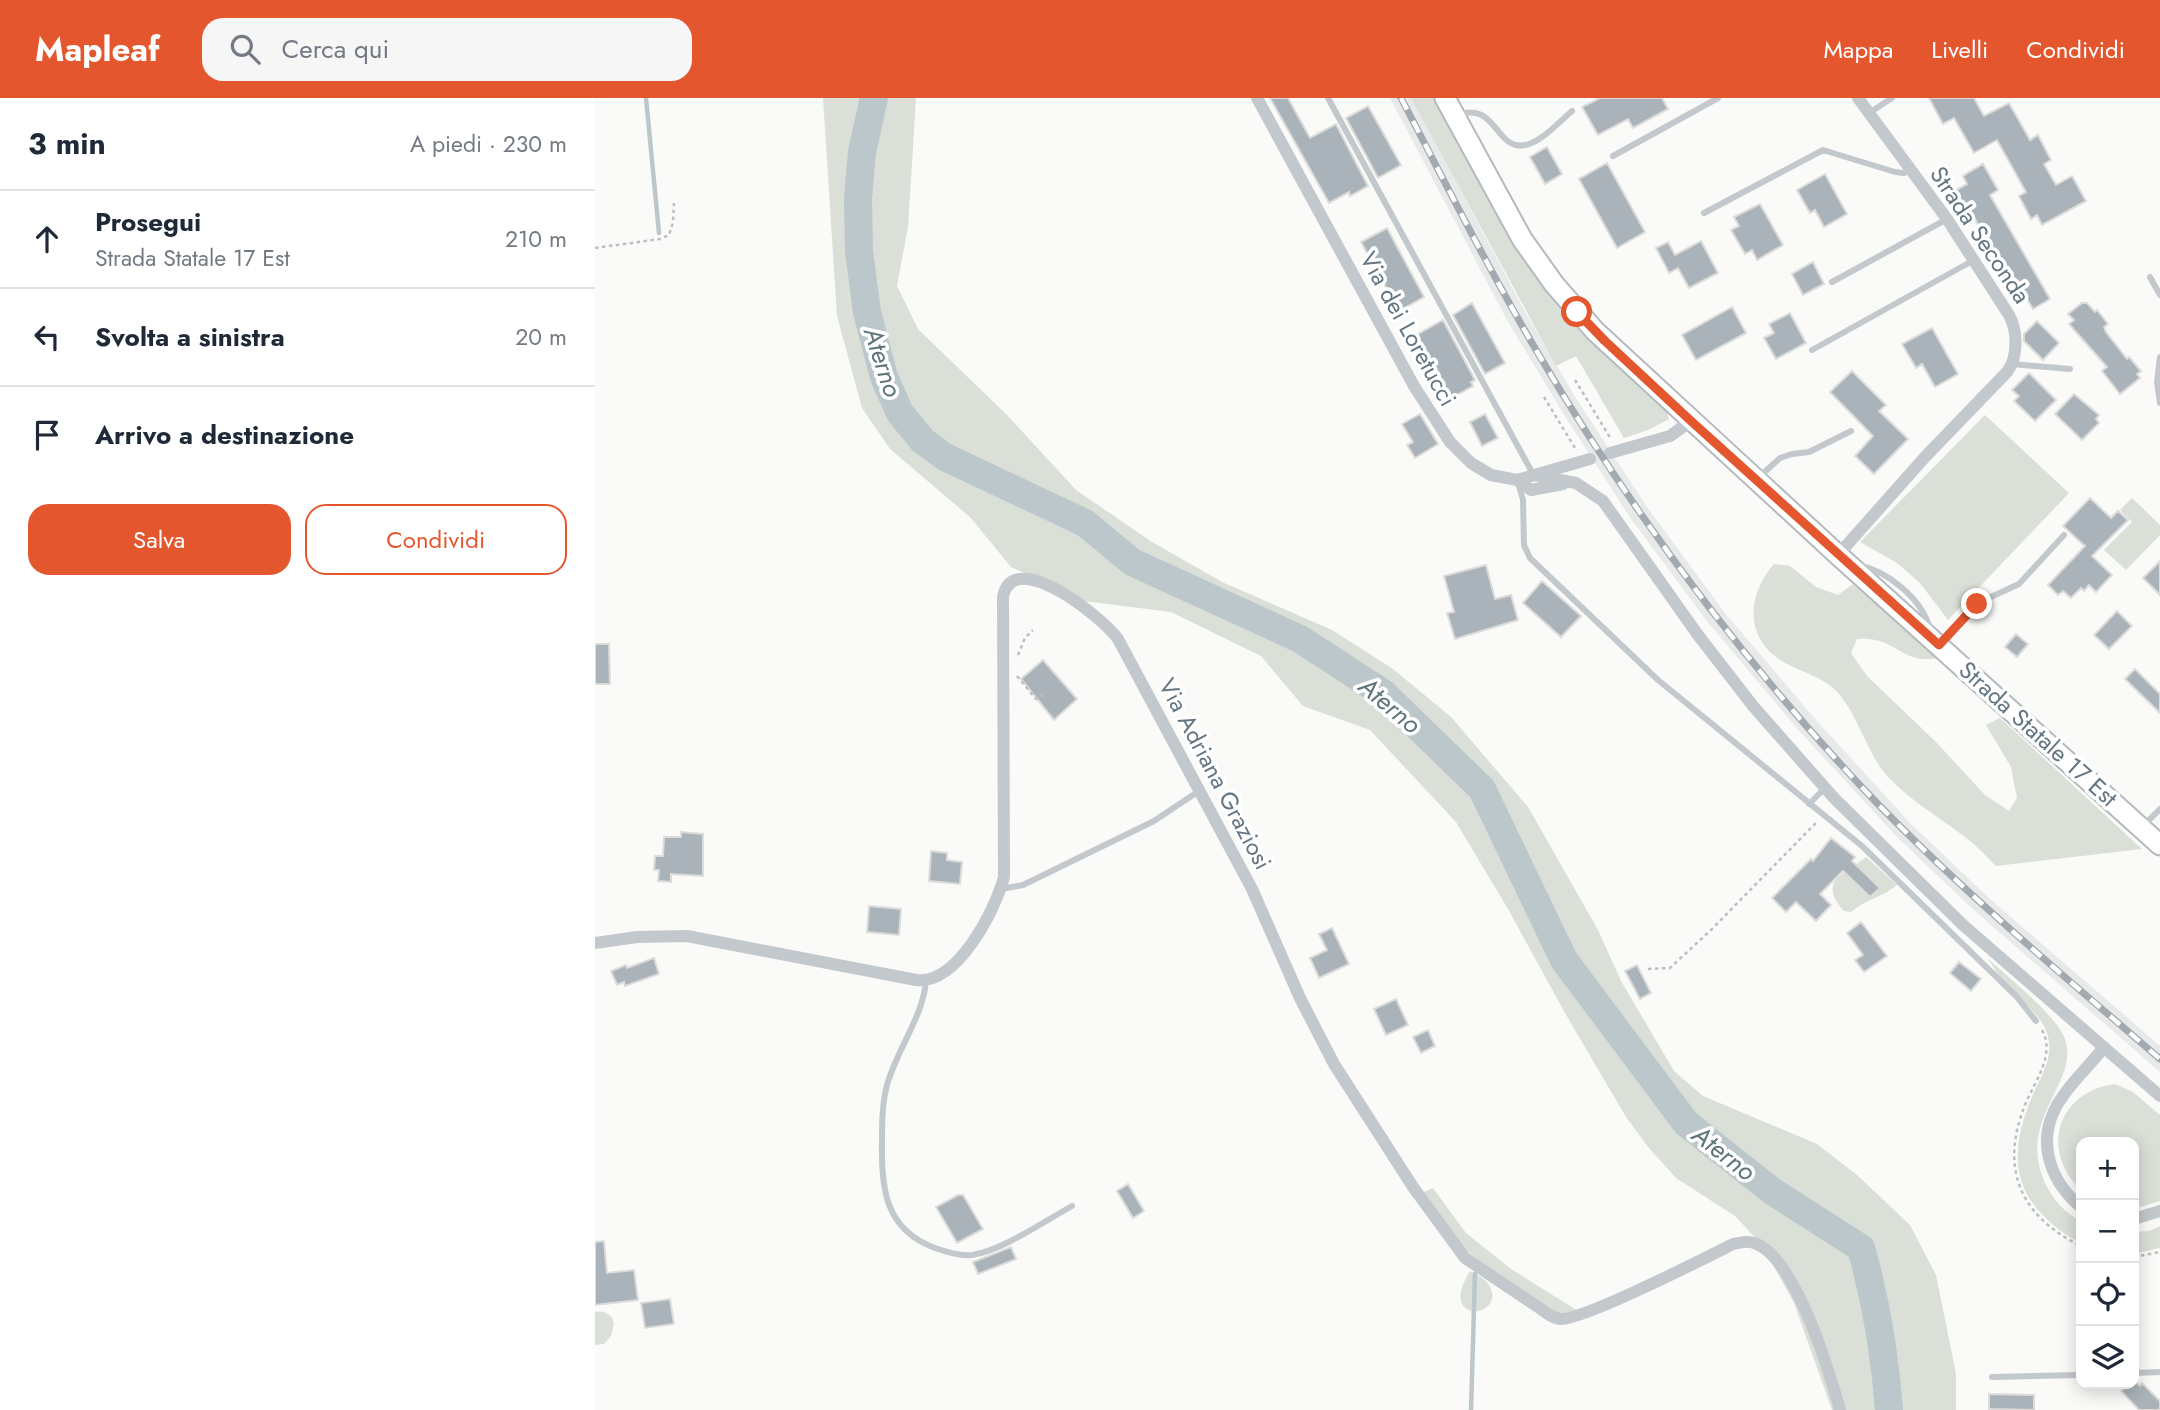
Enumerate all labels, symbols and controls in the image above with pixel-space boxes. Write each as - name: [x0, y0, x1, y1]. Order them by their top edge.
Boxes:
- search box: [202, 18, 692, 81]
- text: Mapleaf: [35, 26, 160, 73]
- icon: search: [226, 30, 264, 68]
- text: Cerca qui: [282, 30, 389, 68]
- text: Mappa: [1823, 32, 1893, 67]
- text: Livelli: [1931, 32, 1988, 67]
- text: Condividi: [2026, 32, 2125, 67]
- text: 3 min: [28, 122, 106, 165]
- text: A piedi · 230 m: [410, 127, 567, 161]
- street label: Strada Seconda: [1921, 159, 2039, 310]
- text: Prosegui: [95, 203, 201, 241]
- icon: ahead: [28, 220, 66, 258]
- text: 210 m: [505, 222, 567, 256]
- text: Strada Statale 17 Est: [95, 241, 290, 275]
- street label: Via dei Loretucci: [1351, 245, 1465, 412]
- route start: [1561, 296, 1592, 327]
- icon: left: [28, 318, 66, 356]
- text: Svolta a sinistra: [95, 318, 285, 356]
- text: 20 m: [515, 320, 567, 354]
- water label: Aterno: [854, 321, 912, 402]
- icon: arrive: [28, 416, 66, 454]
- text: Arrivo a destinazione: [95, 416, 354, 454]
- button: Salva: [28, 504, 291, 575]
- button: Condividi: [305, 504, 567, 575]
- route end: [1961, 588, 1992, 619]
- street label: Strada Statale 17 Est: [1951, 653, 2126, 815]
- water label: Aterno: [1350, 667, 1430, 743]
- street label: Via Adriana Graziosi: [1150, 672, 1281, 876]
- water label: Aterno: [1683, 1115, 1764, 1190]
- map controls: [2076, 1137, 2139, 1389]
- button: +: [2076, 1137, 2139, 1200]
- button: −: [2076, 1200, 2139, 1263]
- button: locate: [2076, 1263, 2139, 1326]
- button: layers: [2076, 1326, 2139, 1389]

